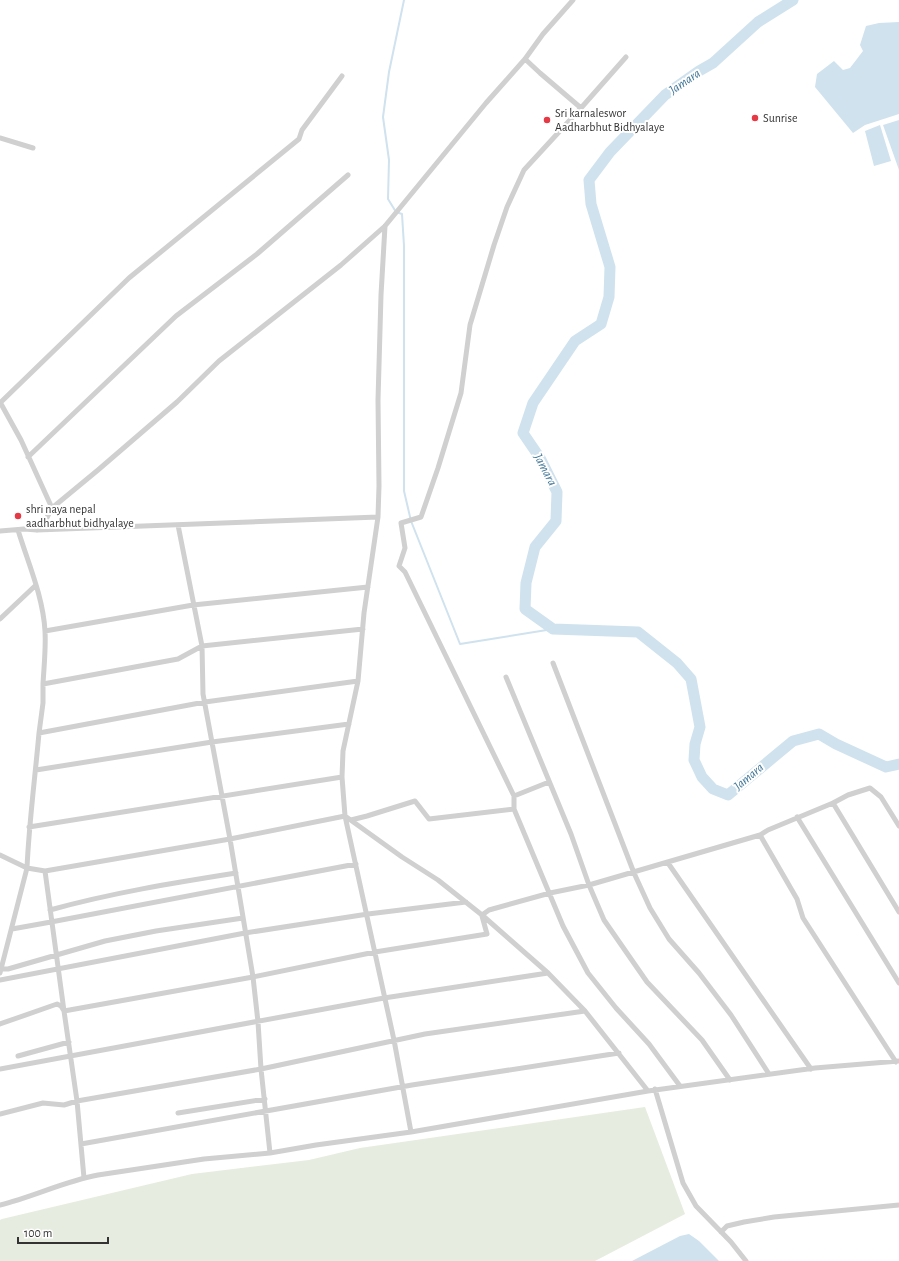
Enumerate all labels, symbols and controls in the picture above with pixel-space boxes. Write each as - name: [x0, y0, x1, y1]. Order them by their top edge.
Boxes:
- water label: Jamara: [666, 67, 703, 98]
- place label: Sri karnaleswor Aadharbhut Bidhyalaye: [555, 107, 664, 134]
- place label: Sunrise: [763, 112, 798, 124]
- marker: Sunrise: [750, 113, 760, 123]
- marker: Sri karnaleswor Aadharbhut Bidhyalaye: [542, 115, 552, 125]
- water label: Jamara: [531, 451, 559, 488]
- place label: shri naya nepal aadharbhut bidhyalaye: [26, 503, 134, 530]
- marker: shri naya nepal aadharbhut bidhyalaye: [13, 511, 23, 521]
- water label: Jamara: [731, 761, 767, 794]
- scale bar: [18, 1219, 108, 1245]
- text: 100 m: [24, 1227, 52, 1239]

